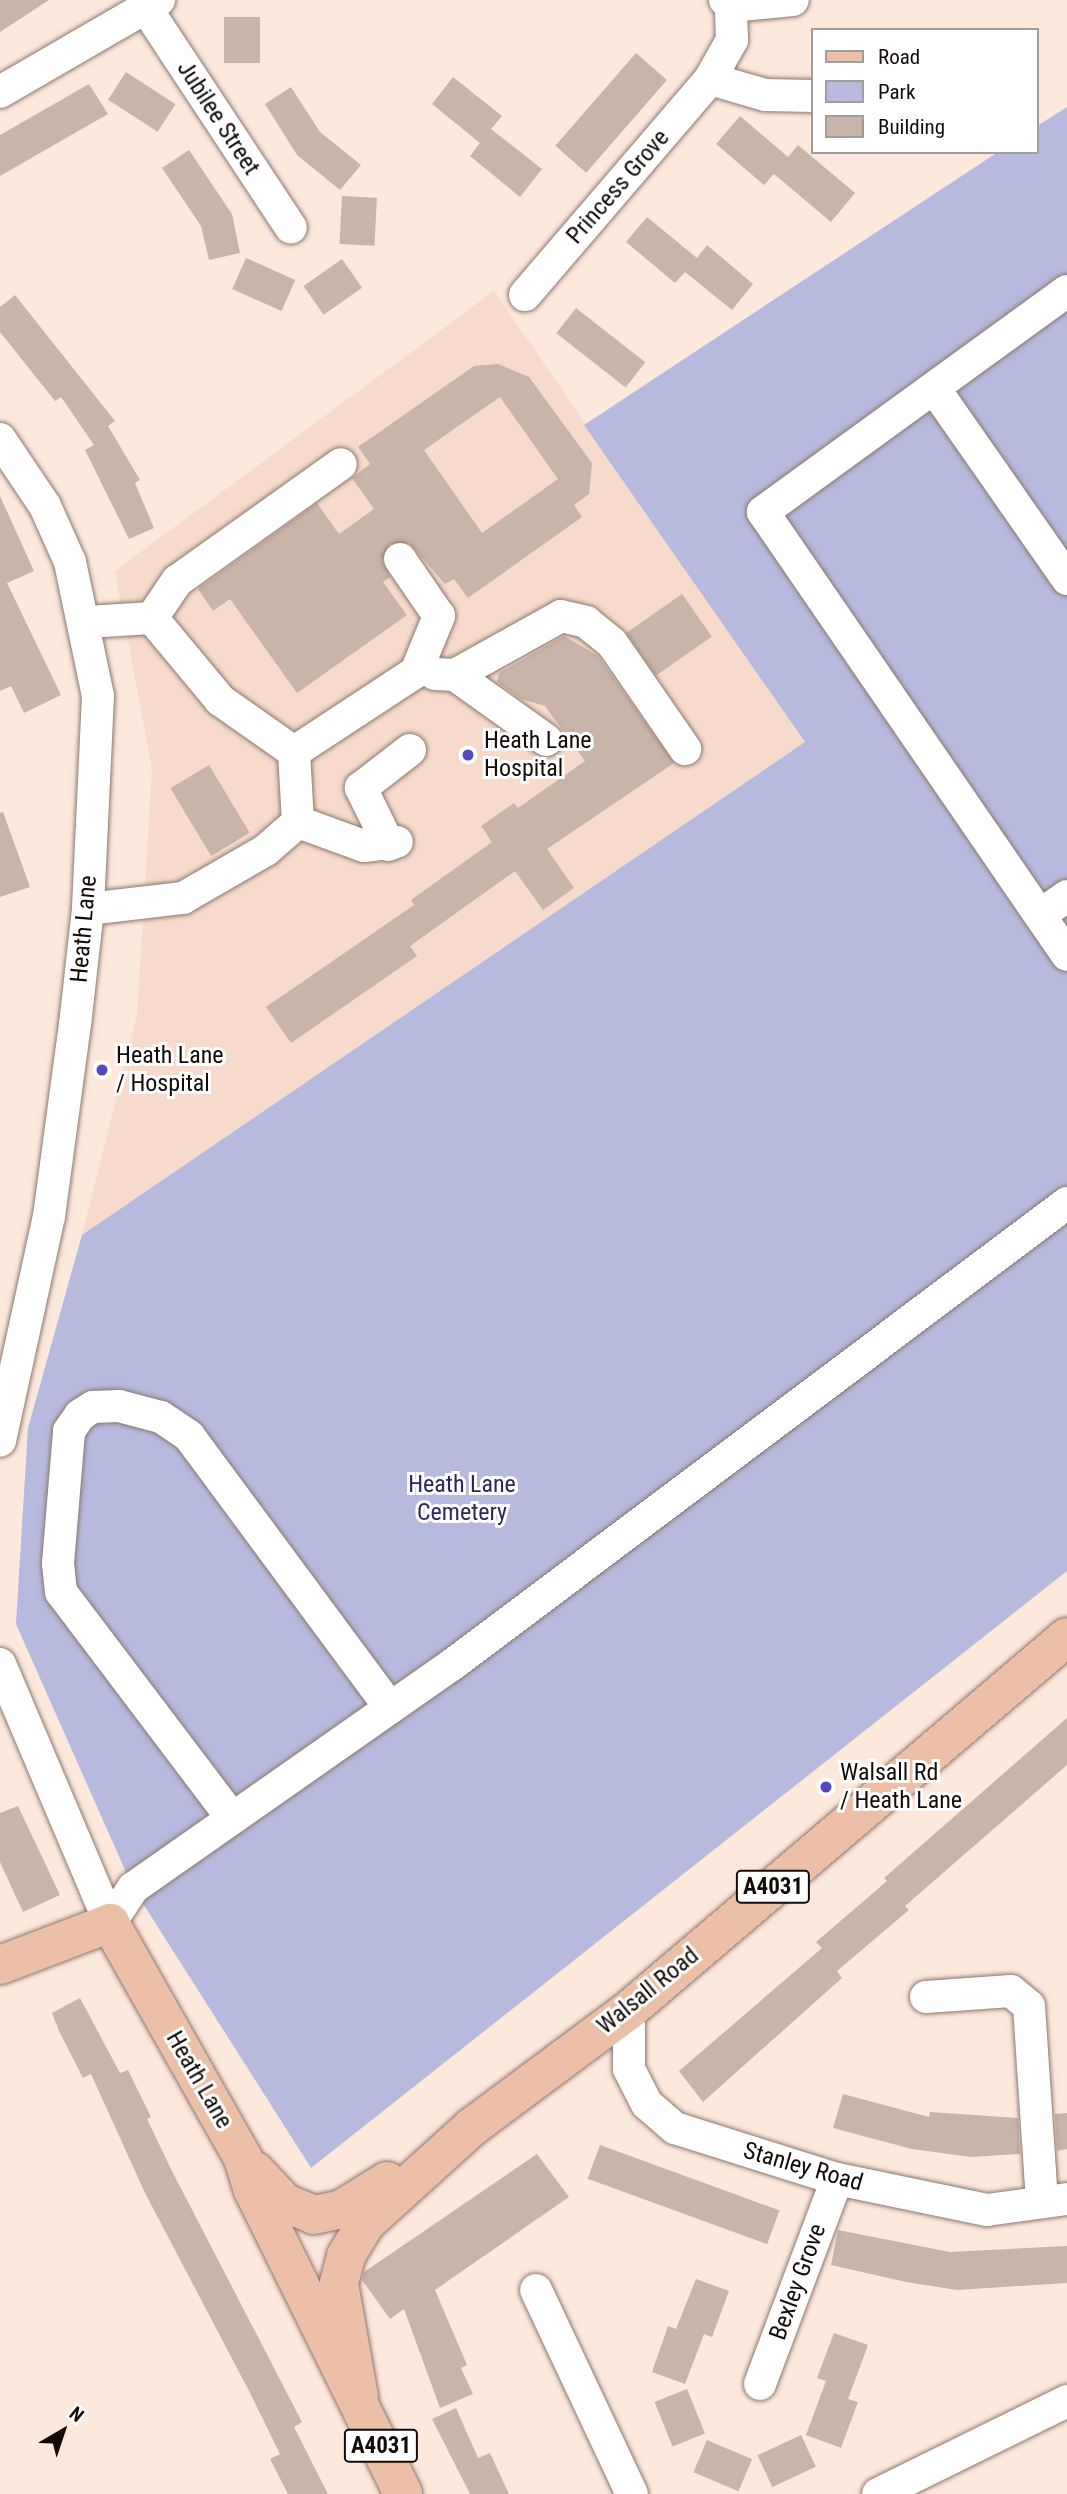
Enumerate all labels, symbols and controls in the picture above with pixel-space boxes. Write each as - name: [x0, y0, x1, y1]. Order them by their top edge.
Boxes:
- legend: [811, 28, 1039, 154]
- text: Road: [878, 45, 920, 69]
- street label: Jubilee Street: [170, 56, 266, 180]
- text: Park: [878, 80, 915, 104]
- text: Building: [878, 115, 945, 139]
- street label: Princess Grove: [561, 124, 675, 250]
- place label: Heath Lane Hospital: [484, 727, 592, 783]
- marker: Heath Lane Hospital: [458, 745, 478, 765]
- street label: Heath Lane: [65, 874, 103, 984]
- place label: Heath Lane / Hospital: [116, 1042, 224, 1098]
- marker: Heath Lane / Hospital: [94, 1062, 110, 1078]
- park label: Heath Lane Cemetery: [408, 1471, 516, 1527]
- place label: Walsall Rd / Heath Lane: [840, 1759, 962, 1815]
- marker: Walsall Rd / Heath Lane: [818, 1779, 834, 1795]
- road number: A4031: [734, 1868, 812, 1906]
- street label: Walsall Road: [592, 1941, 704, 2041]
- street label: Heath Lane: [160, 2026, 238, 2134]
- street label: Stanley Road: [740, 2136, 866, 2198]
- street label: Bexley Grove: [764, 2220, 832, 2344]
- north arrow: [28, 2396, 98, 2466]
- text: N: [65, 2402, 88, 2427]
- road number: A4031: [342, 2426, 420, 2466]

